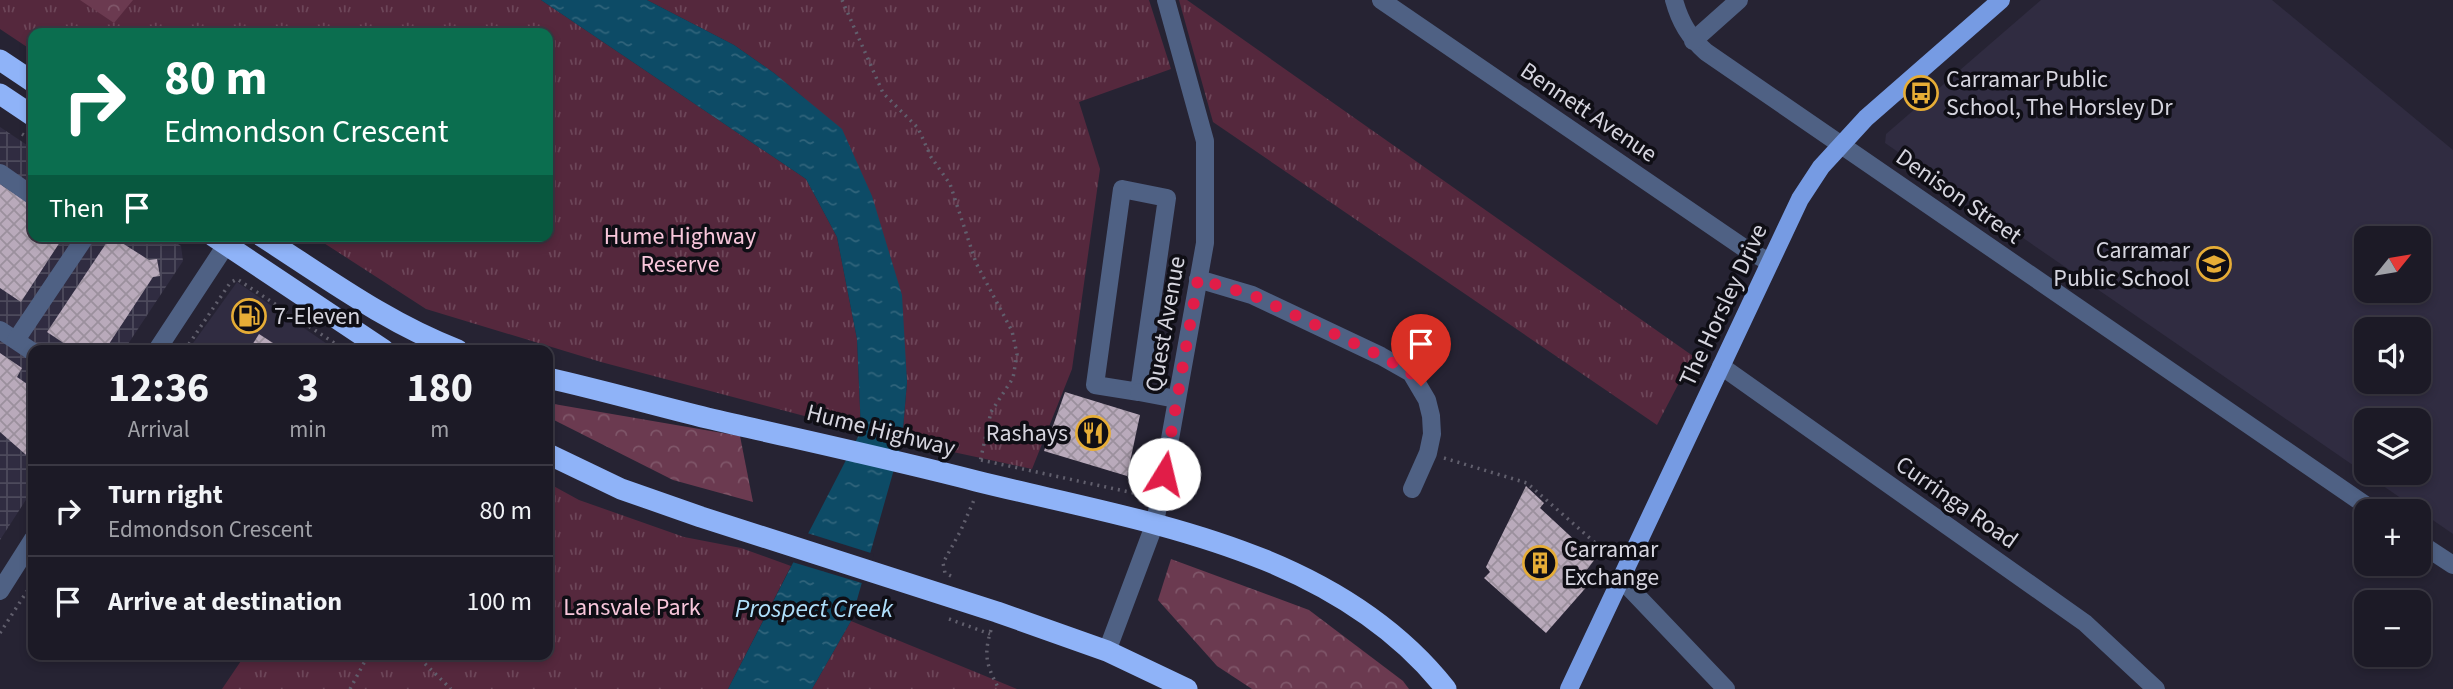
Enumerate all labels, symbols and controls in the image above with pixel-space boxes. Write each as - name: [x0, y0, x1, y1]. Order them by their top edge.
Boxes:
- text: 80 m: [164, 44, 268, 114]
- street label: Bennett Avenue: [1513, 54, 1664, 171]
- icon: right: [49, 56, 140, 147]
- place label: Carramar Public School, The Horsley Dr: [1946, 62, 2173, 125]
- bus stop icon: Carramar Public School, The Horsley Dr: [1902, 74, 1940, 112]
- text: Edmondson Crescent: [164, 109, 449, 155]
- street label: Denison Street: [1889, 140, 2029, 253]
- icon: arrive: [118, 189, 156, 227]
- text: Then: [49, 190, 104, 227]
- street label: The Horsley Drive: [1670, 218, 1776, 392]
- park label: Hume Highway Reserve: [604, 219, 756, 282]
- north arrow: [2354, 226, 2431, 303]
- map controls: [2354, 226, 2431, 667]
- place label: Carramar Public School: [2053, 233, 2191, 296]
- school or university icon: Carramar Public School: [2195, 245, 2233, 283]
- street label: Quest Avenue: [1136, 253, 1195, 395]
- fuel station icon: 7-Eleven: [230, 297, 268, 335]
- place label: 7-Eleven: [274, 299, 360, 334]
- pin: [1391, 314, 1451, 386]
- button: sound: [2354, 317, 2431, 394]
- icon: arrive: [1402, 325, 1440, 363]
- text: 12:36: [108, 358, 209, 418]
- text: 3: [297, 358, 319, 418]
- text: 180: [406, 358, 473, 418]
- street label: Hume Highway: [803, 395, 959, 466]
- button: layers: [2354, 408, 2431, 485]
- text: Arrival: [128, 413, 190, 446]
- text: min: [289, 413, 327, 446]
- text: m: [430, 413, 449, 446]
- restaurant icon: Rashays: [1074, 414, 1112, 452]
- place label: Rashays: [986, 416, 1068, 451]
- position arrow: [1127, 437, 1201, 511]
- street label: Curringa Road: [1888, 447, 2025, 558]
- text: Turn right: [108, 476, 223, 513]
- icon: right: [49, 492, 87, 530]
- text: 80 m: [479, 492, 532, 529]
- button: +: [2354, 499, 2431, 576]
- text: Edmondson Crescent: [108, 513, 313, 546]
- place label: Carramar Exchange: [1564, 532, 1659, 595]
- building icon: Carramar Exchange: [1521, 544, 1559, 582]
- icon: arrive: [49, 583, 87, 621]
- text: Arrive at destination: [108, 583, 342, 620]
- text: 100 m: [466, 583, 532, 620]
- park label: Lansvale Park: [563, 590, 701, 625]
- water label: Prospect Creek: [735, 590, 894, 627]
- button: −: [2354, 590, 2431, 667]

